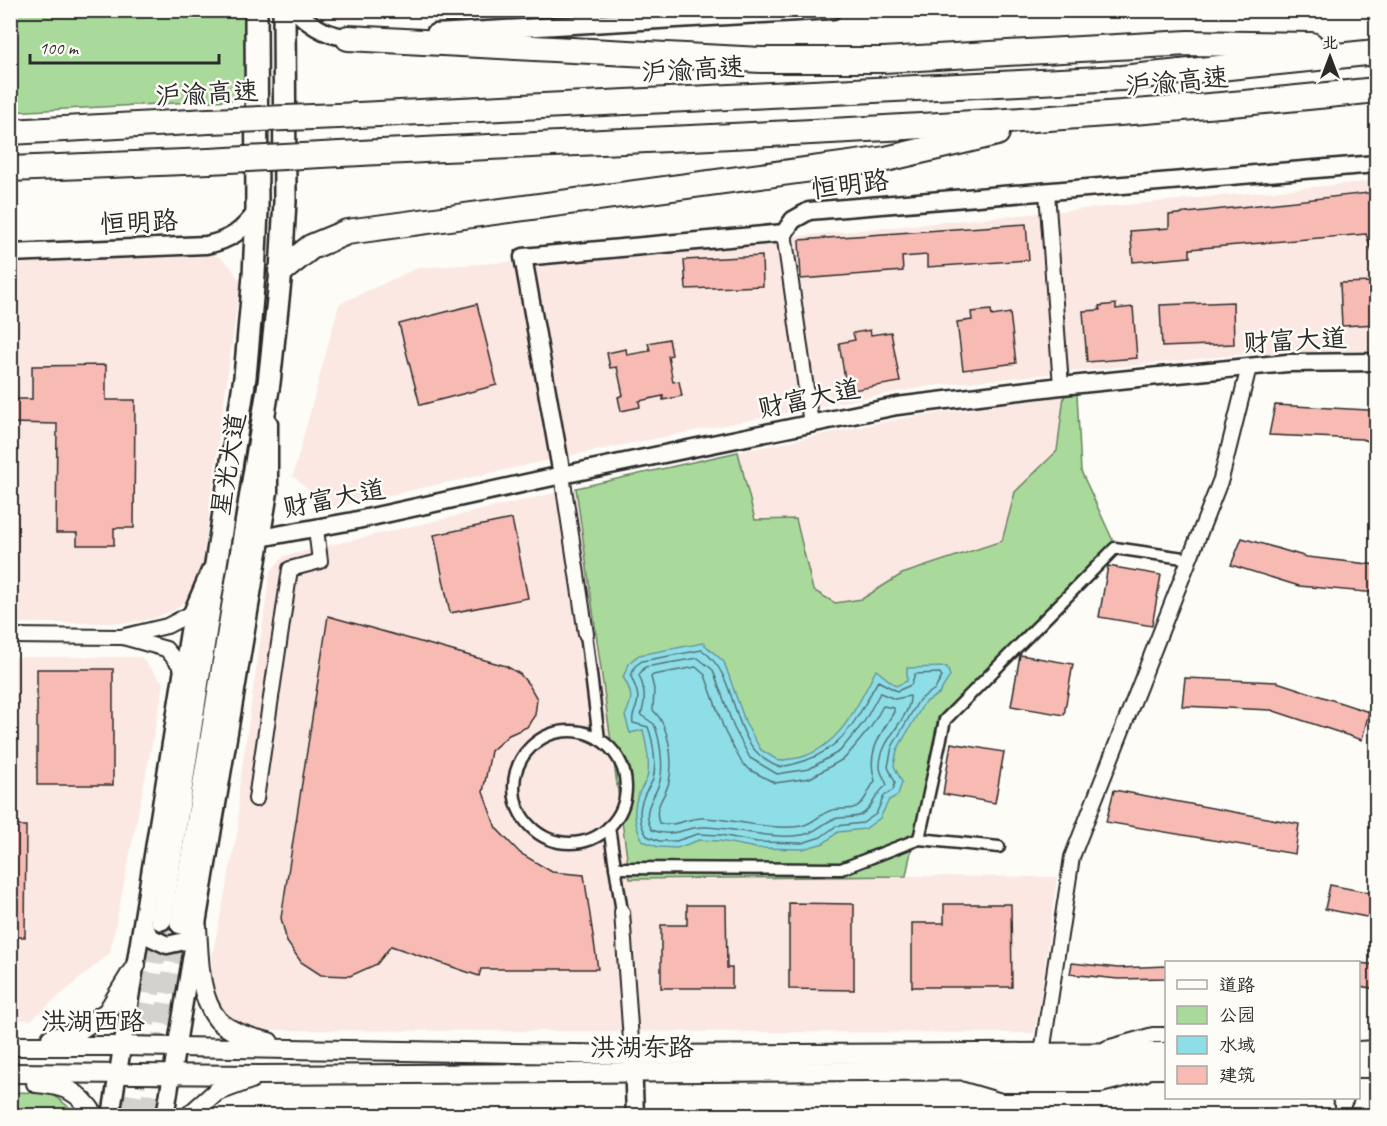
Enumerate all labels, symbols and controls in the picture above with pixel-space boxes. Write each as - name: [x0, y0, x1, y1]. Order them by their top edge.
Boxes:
- scale bar: [30, 27, 219, 65]
- north arrow: [1300, 27, 1360, 87]
- text: 北: [1322, 33, 1338, 53]
- text: 100 m: [39, 37, 80, 59]
- street label: 沪渝高速: [640, 50, 746, 89]
- street label: 沪渝高速: [1124, 61, 1230, 102]
- street label: 沪渝高速: [154, 74, 260, 113]
- street label: 恒明路: [809, 163, 891, 206]
- street label: 恒明路: [99, 204, 179, 241]
- street label: 财富大道: [1242, 321, 1348, 360]
- street label: 财富大道: [755, 372, 863, 425]
- street label: 星光大道: [204, 410, 253, 518]
- street label: 财富大道: [280, 472, 388, 525]
- legend: [1165, 961, 1360, 1099]
- text: 道路: [1219, 974, 1255, 996]
- text: 公园: [1219, 1004, 1255, 1026]
- street label: 洪湖西路: [41, 1005, 145, 1038]
- street label: 洪湖东路: [590, 1031, 694, 1064]
- text: 水域: [1219, 1034, 1255, 1056]
- text: 建筑: [1219, 1064, 1255, 1086]

